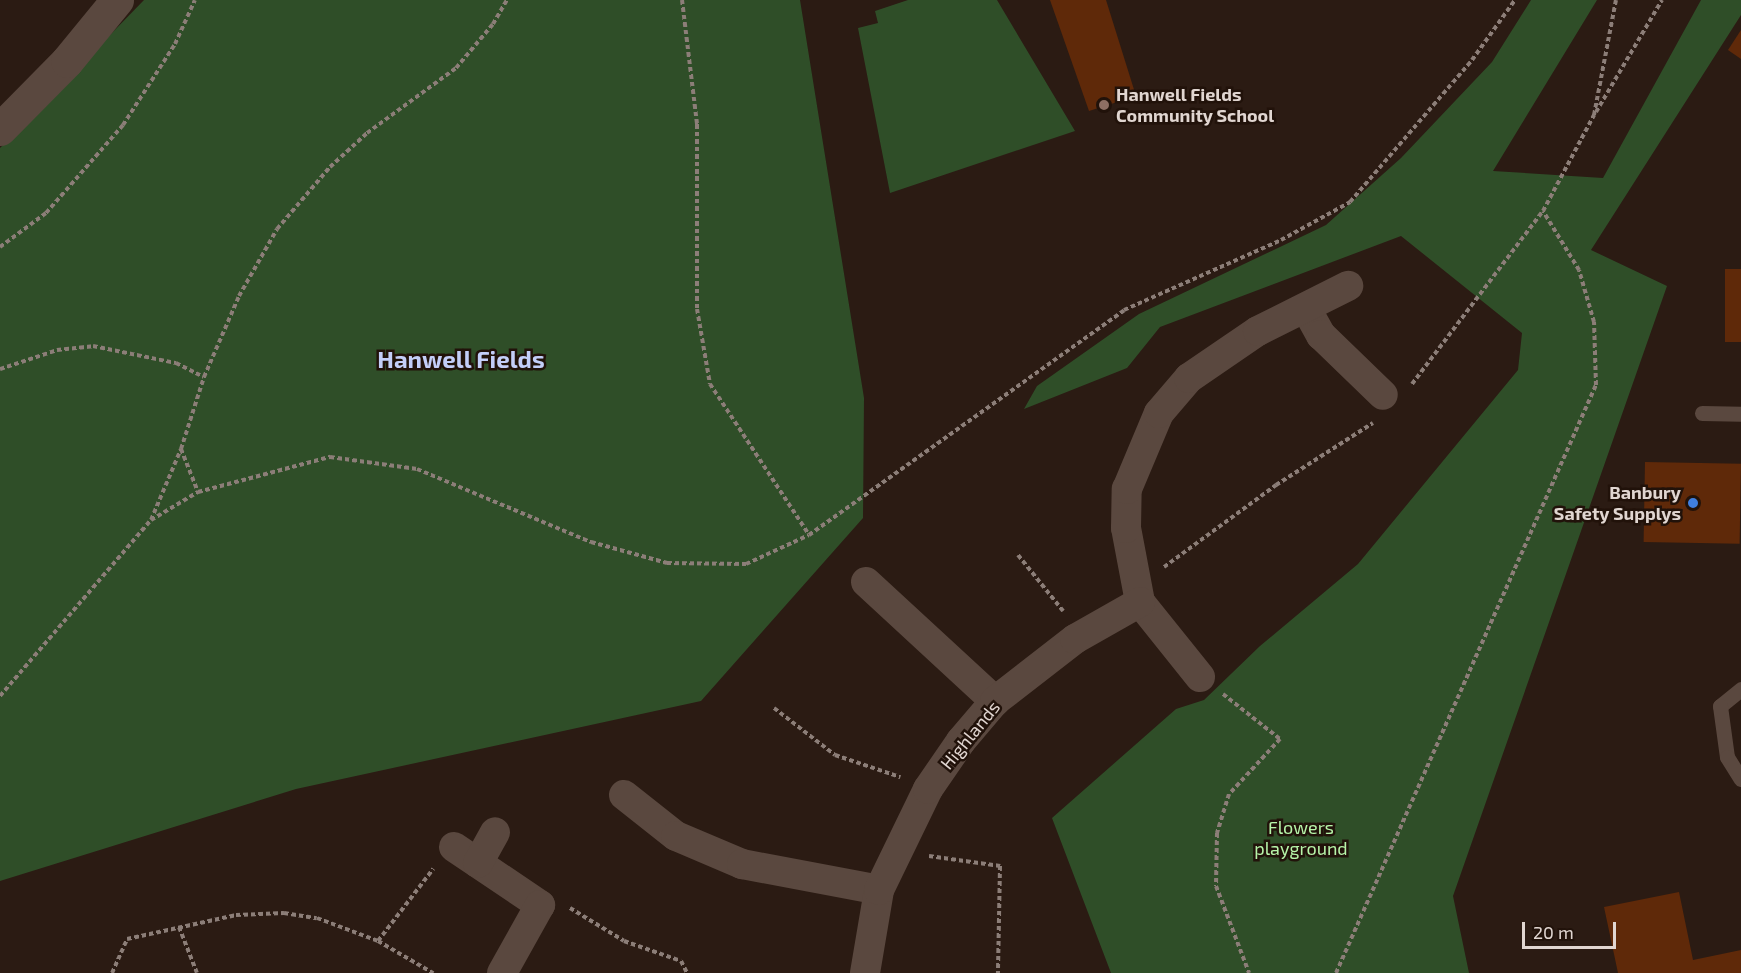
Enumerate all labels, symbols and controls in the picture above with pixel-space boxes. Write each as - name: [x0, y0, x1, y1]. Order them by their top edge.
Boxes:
- place label: Hanwell Fields Community School: [1116, 84, 1275, 127]
- marker: Hanwell Fields Community School: [1097, 98, 1111, 112]
- district label: Hanwell Fields: [377, 345, 545, 373]
- place label: Banbury Safety Supplys: [1553, 482, 1681, 524]
- marker: Banbury Safety Supplys: [1686, 496, 1700, 510]
- street label: Highlands: [936, 696, 1004, 774]
- park label: Flowers playground: [1254, 817, 1348, 860]
- scale bar: [1525, 910, 1620, 948]
- text: 20 m: [1533, 921, 1574, 943]

